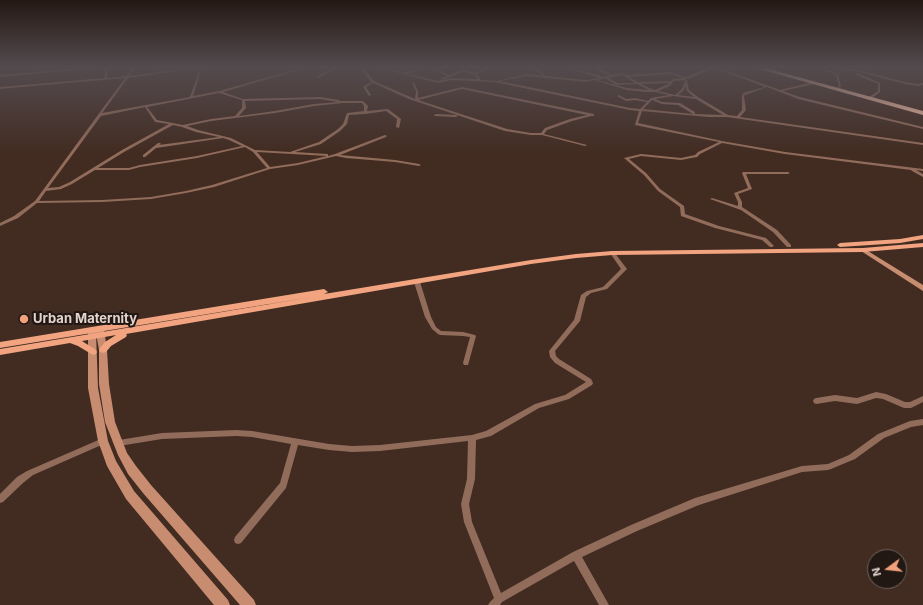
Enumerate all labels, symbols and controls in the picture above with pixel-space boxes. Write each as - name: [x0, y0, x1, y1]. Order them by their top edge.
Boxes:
- place label: Urban Maternity: [33, 311, 137, 327]
- marker: Urban Maternity: [18, 313, 30, 325]
- north arrow: [867, 549, 907, 589]
- text: N: [869, 566, 884, 578]

